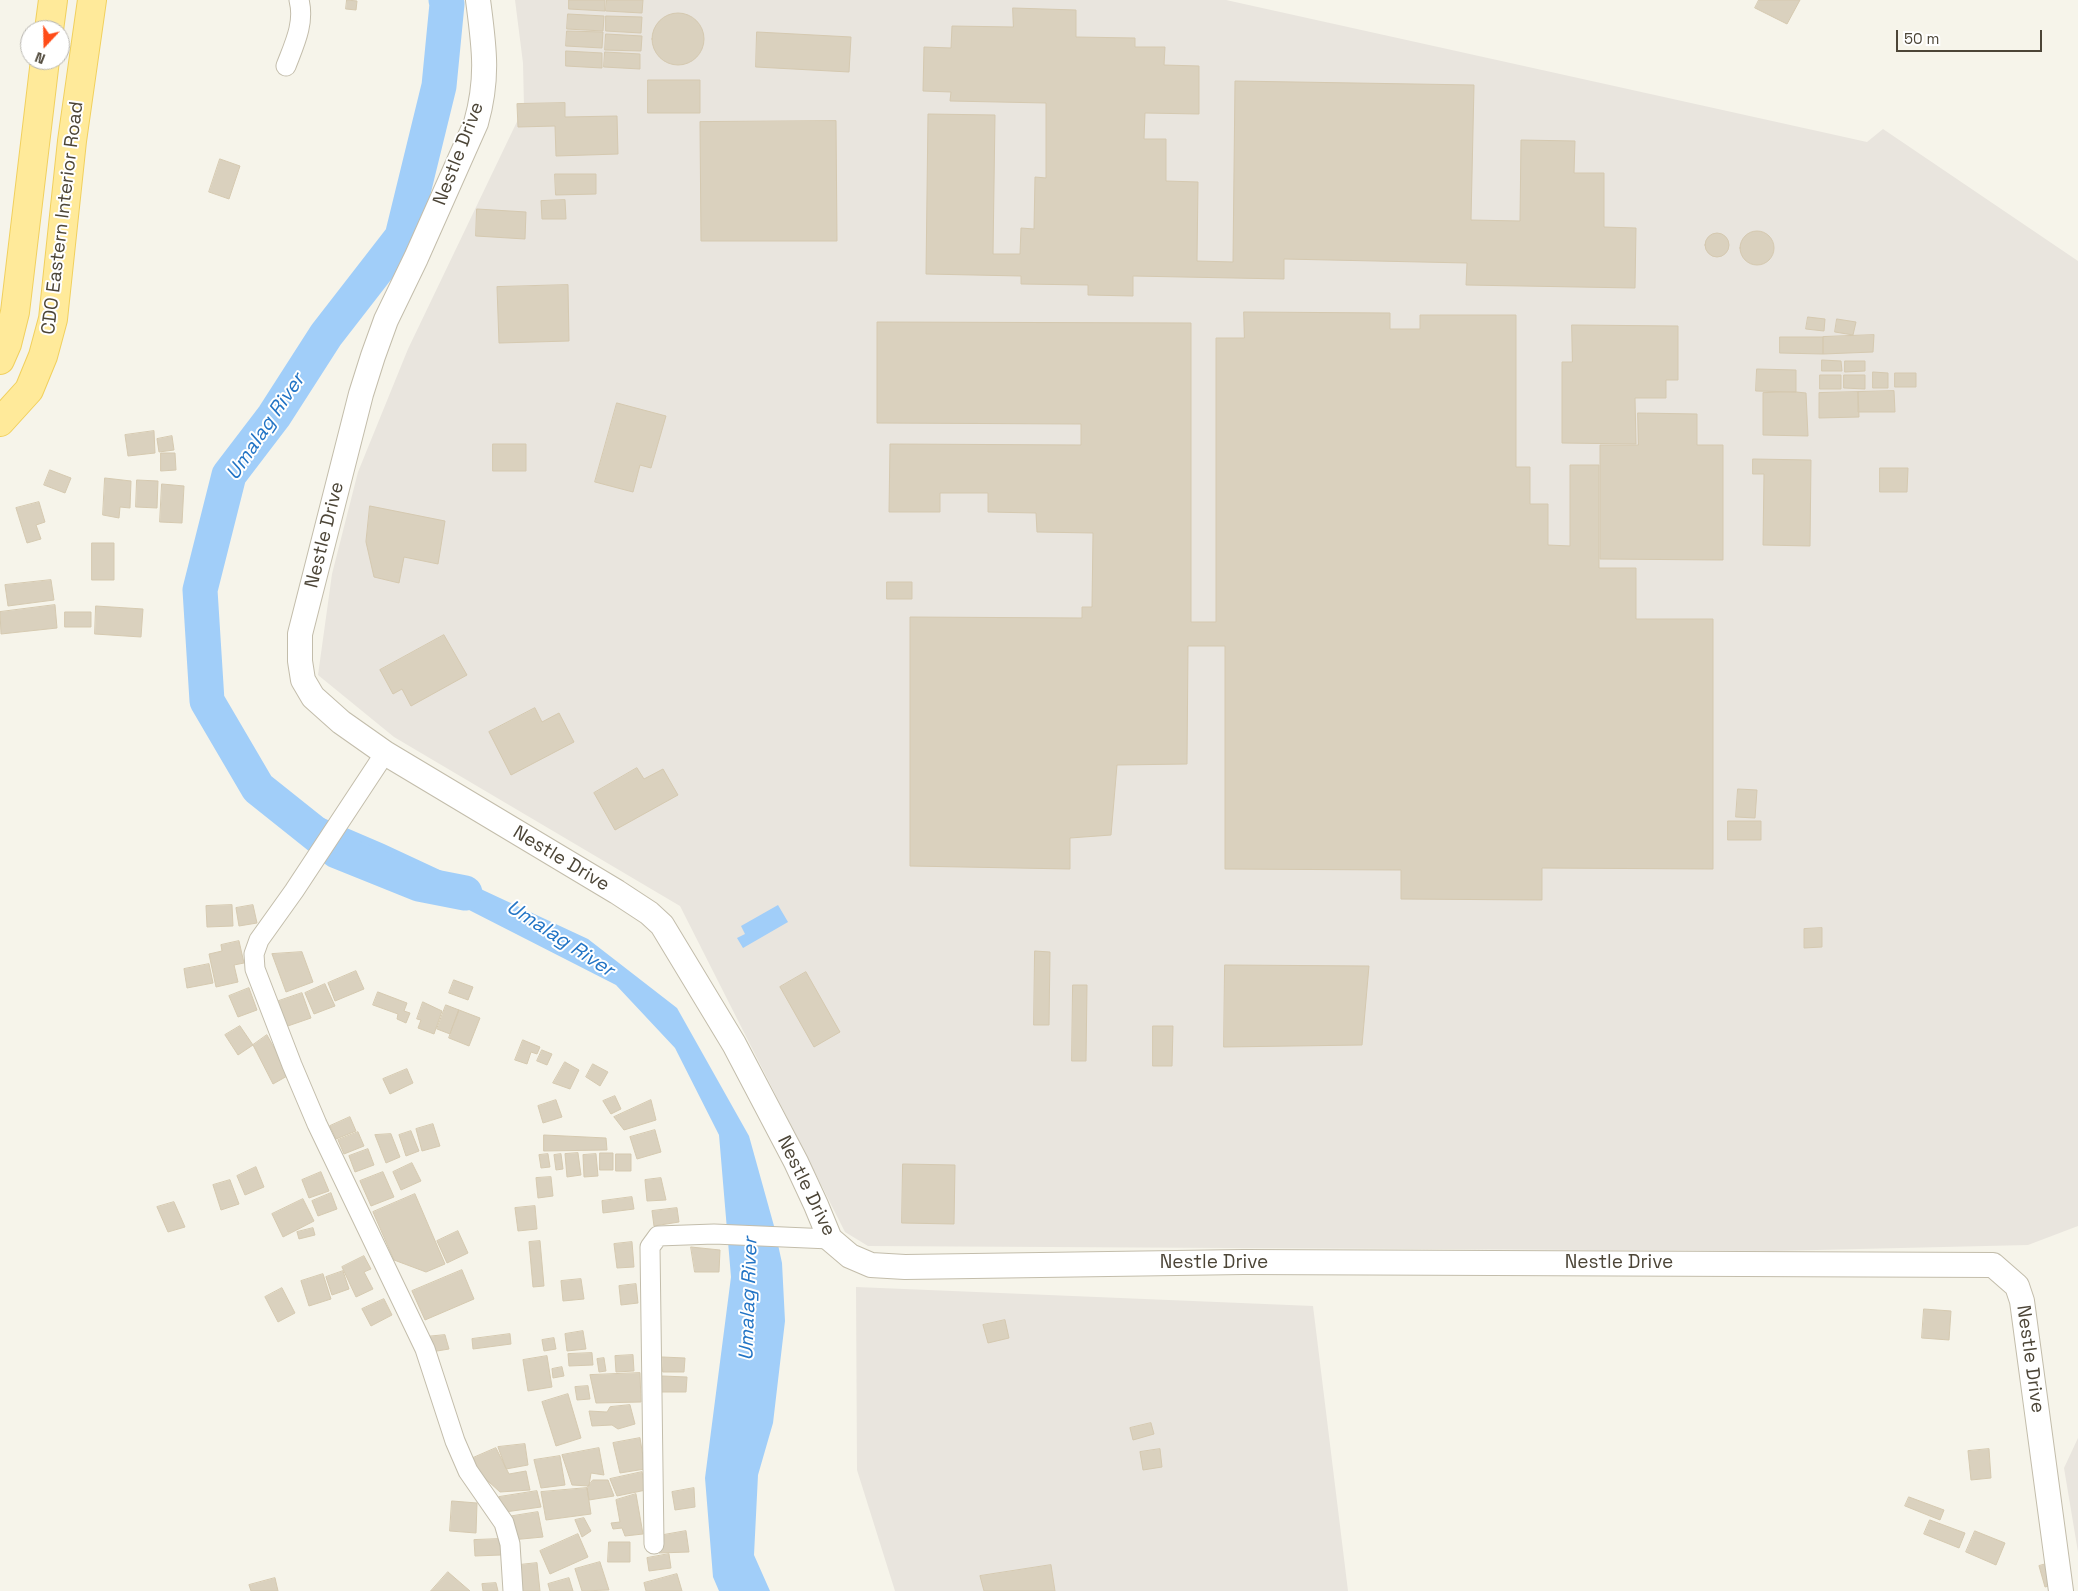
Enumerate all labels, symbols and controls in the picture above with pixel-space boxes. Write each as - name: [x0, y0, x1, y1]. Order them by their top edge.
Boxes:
- north arrow: [20, 20, 70, 70]
- scale bar: [1898, 20, 2044, 52]
- text: 50 m: [1904, 29, 1939, 48]
- text: N: [32, 48, 48, 68]
- street label: Nestle Drive: [429, 99, 489, 209]
- street label: CDO Eastern Interior Road: [37, 100, 89, 336]
- water label: Umalag River: [222, 369, 310, 485]
- street label: Nestle Drive: [301, 480, 349, 590]
- street label: Nestle Drive: [509, 821, 613, 897]
- water label: Umalag River: [502, 895, 618, 983]
- street label: Nestle Drive: [772, 1132, 840, 1240]
- water label: Umalag River: [735, 1237, 763, 1361]
- street label: Nestle Drive: [1160, 1252, 1268, 1274]
- street label: Nestle Drive: [1565, 1252, 1673, 1274]
- street label: Nestle Drive: [2011, 1304, 2049, 1414]

